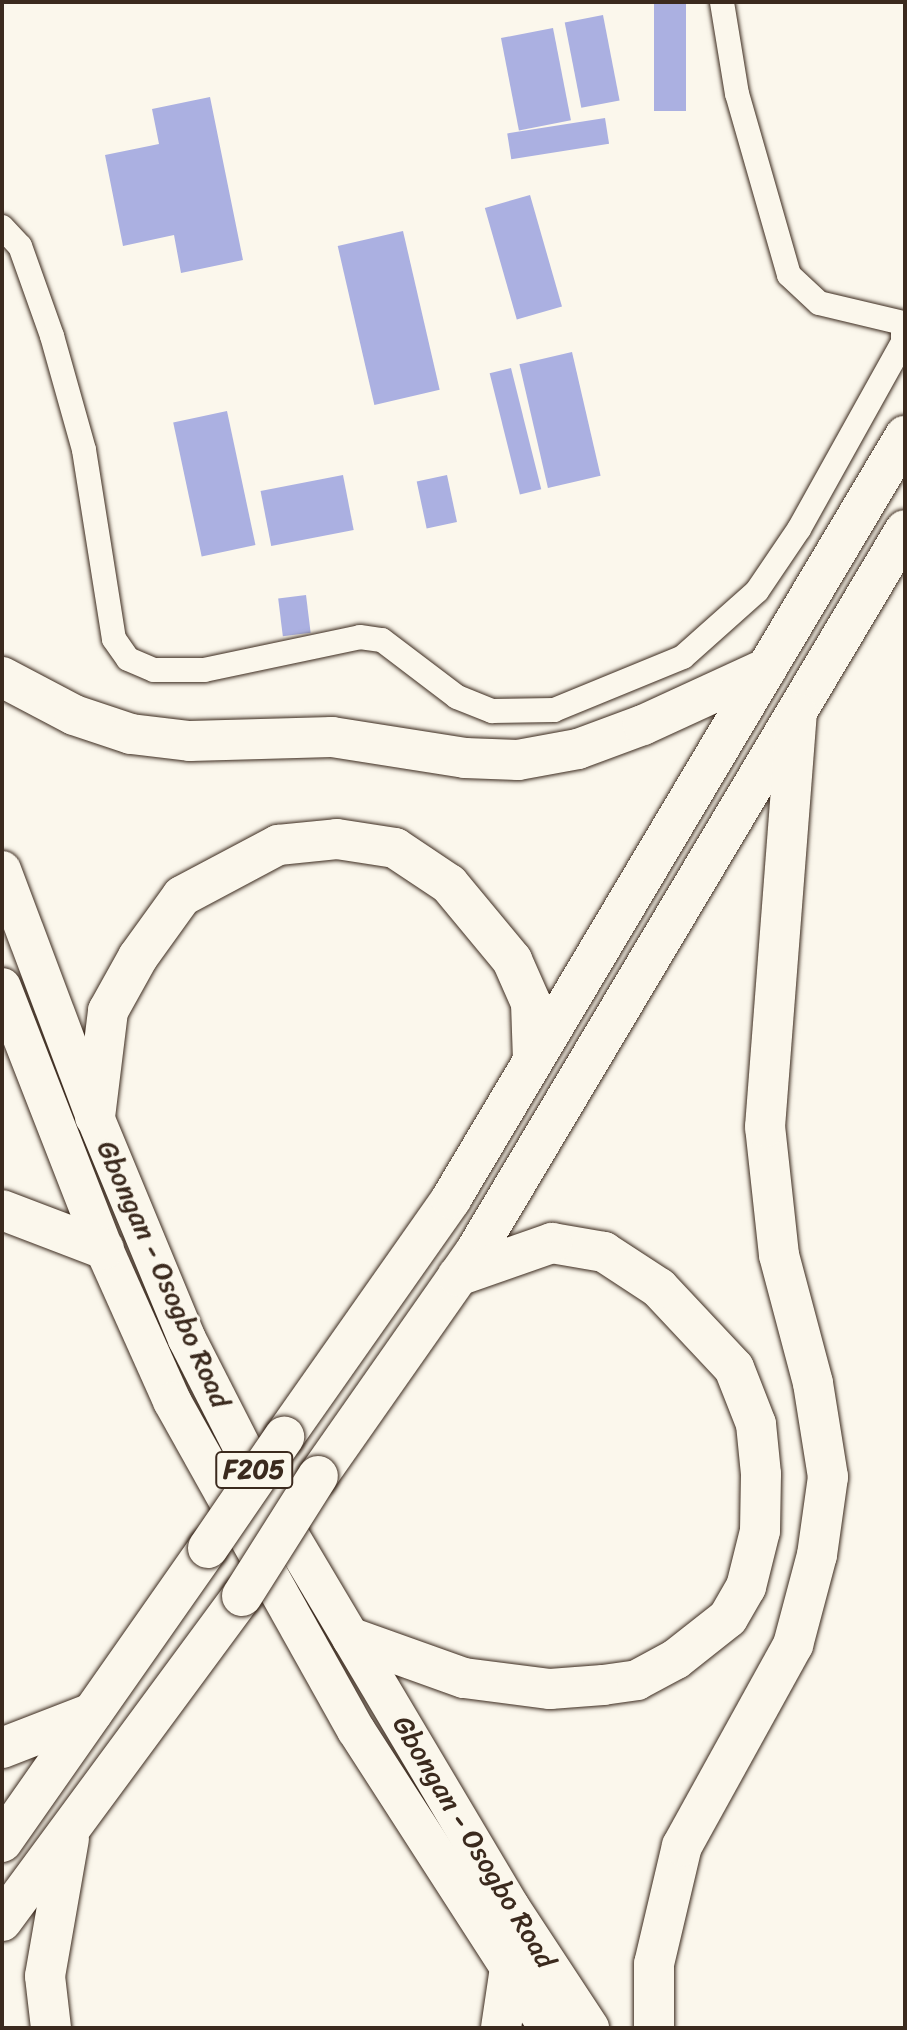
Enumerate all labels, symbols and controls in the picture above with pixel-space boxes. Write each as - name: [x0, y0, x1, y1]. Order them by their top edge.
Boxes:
- street label: Gbongan - Osogbo Road: [90, 1135, 238, 1413]
- road number: F205: [214, 1448, 294, 1492]
- street label: Gbongan - Osogbo Road: [385, 1710, 563, 1974]

